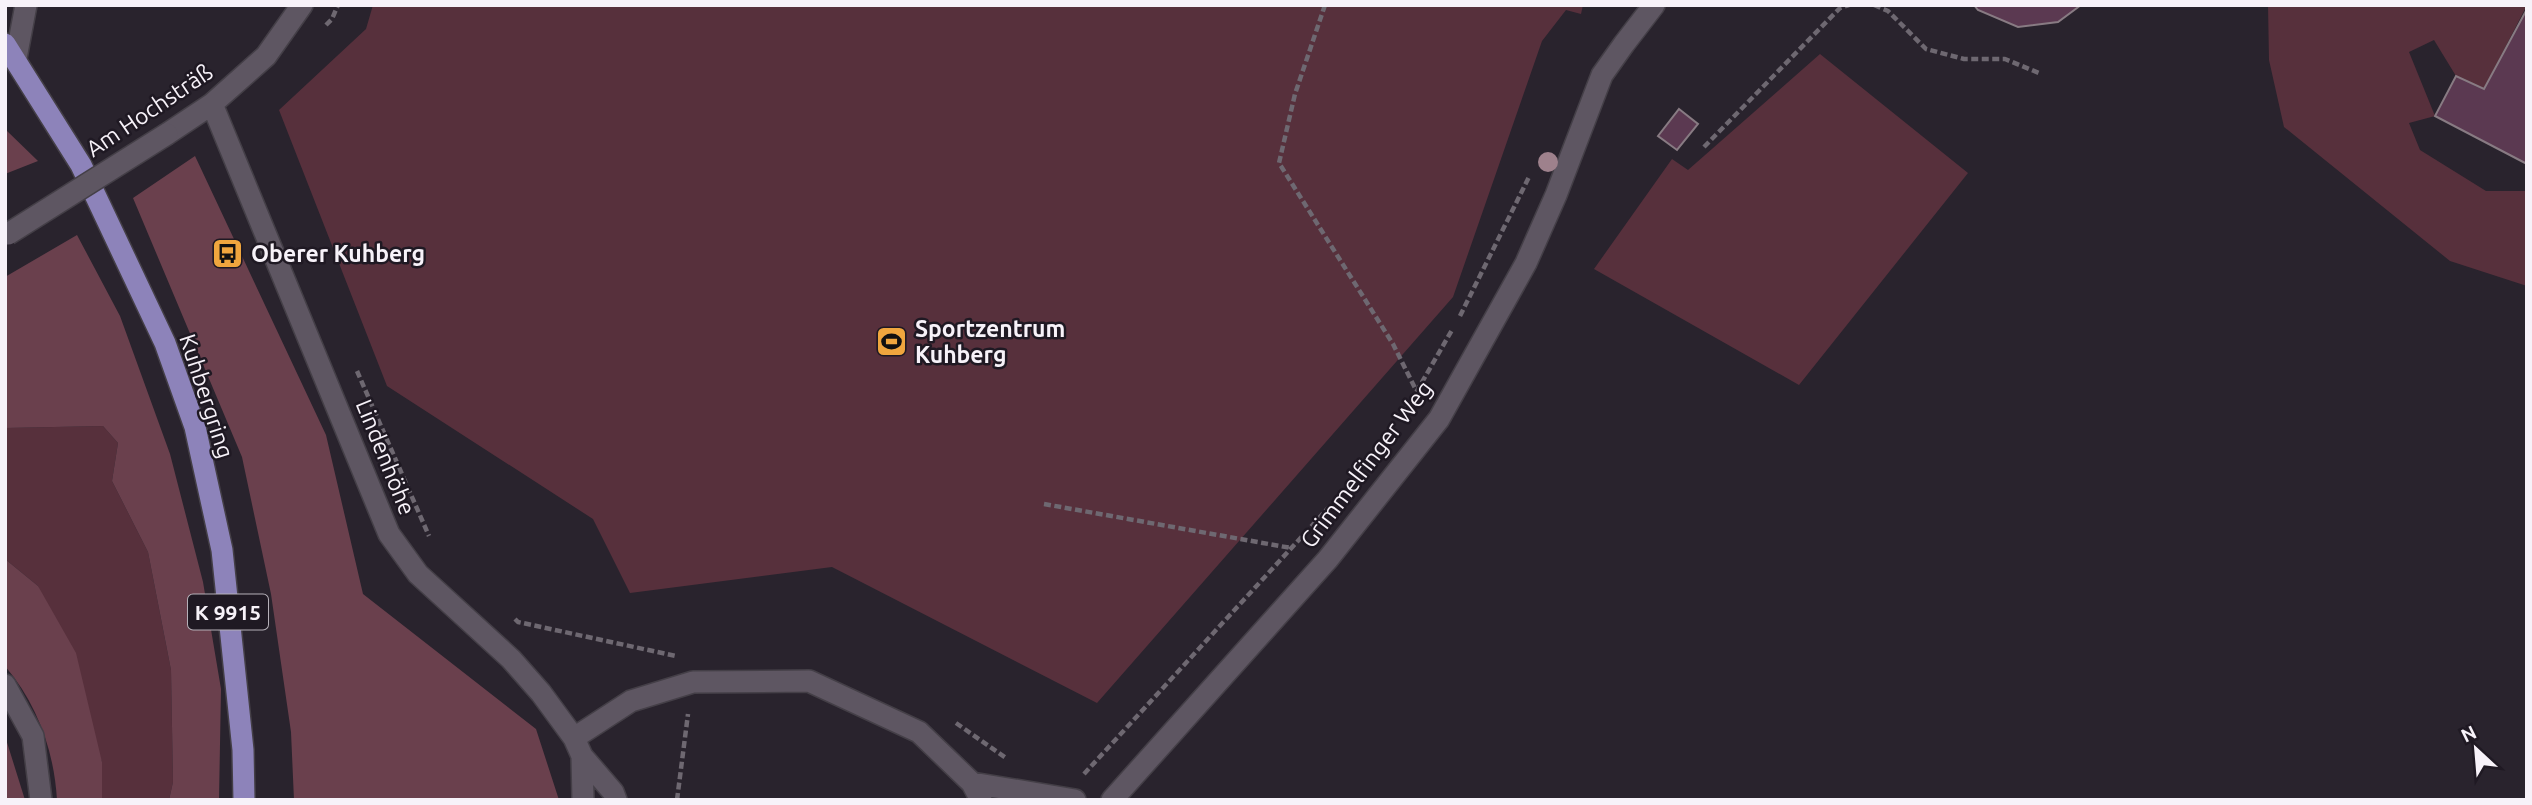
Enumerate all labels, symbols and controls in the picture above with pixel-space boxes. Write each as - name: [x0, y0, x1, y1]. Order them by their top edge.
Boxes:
- street label: Am Hochsträß: [81, 59, 217, 161]
- bus stop icon: Oberer Kuhberg: [211, 236, 245, 270]
- place label: Oberer Kuhberg: [251, 241, 425, 266]
- place label: Sportzentrum Kuhberg: [915, 316, 1065, 367]
- sports icon: Sportzentrum Kuhberg: [875, 324, 909, 358]
- street label: Kuhbergring: [175, 331, 239, 461]
- street label: Grimmelfinger Weg: [1295, 376, 1437, 552]
- street label: Lindenhöhe: [352, 396, 420, 518]
- road number: K 9915: [188, 594, 268, 630]
- north arrow: [2441, 714, 2511, 784]
- text: N: [2457, 721, 2480, 747]

